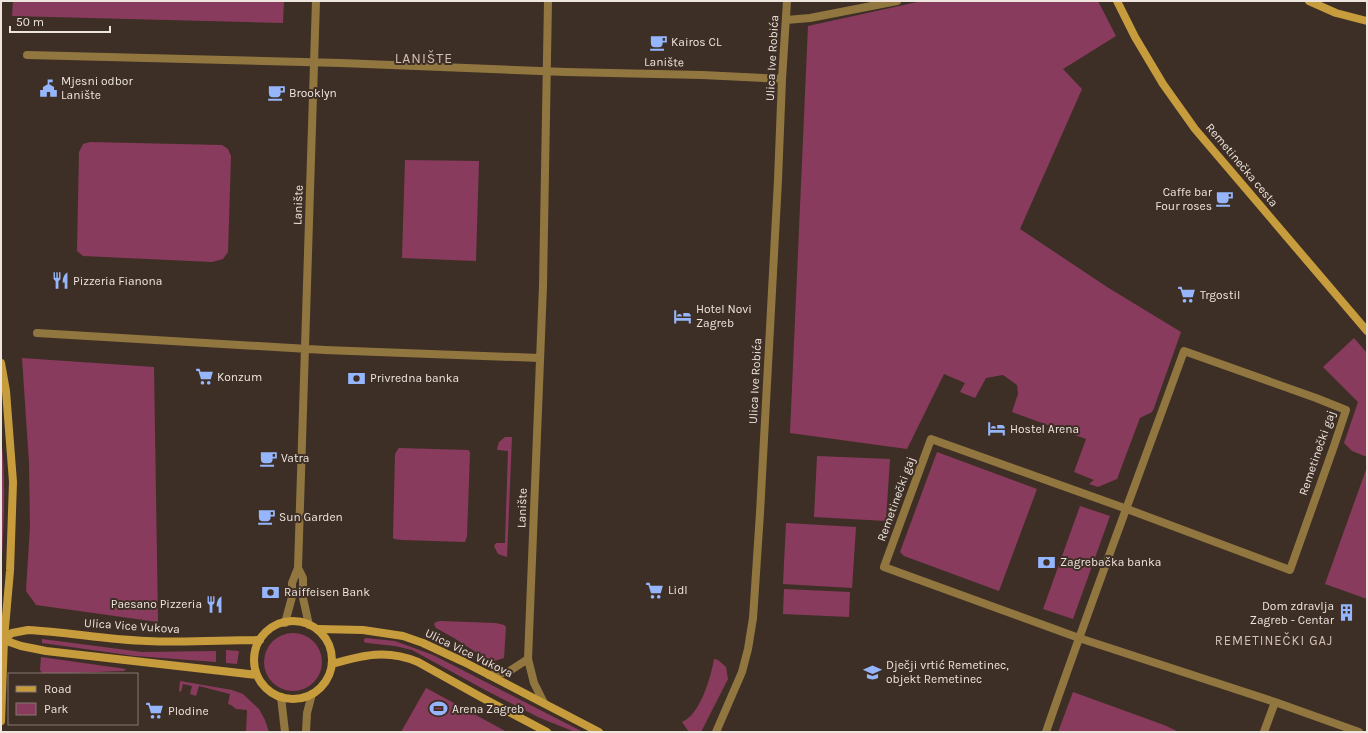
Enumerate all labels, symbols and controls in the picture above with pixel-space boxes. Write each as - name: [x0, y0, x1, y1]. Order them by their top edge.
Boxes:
- scale bar: [10, 8, 110, 34]
- text: 50 m: [16, 15, 44, 29]
- street label: Ulica Ive Robića: [763, 15, 781, 101]
- cafe icon: Kairos CL: [648, 32, 668, 52]
- place label: Kairos CL: [671, 35, 722, 49]
- district label: LANIŠTE: [395, 50, 453, 67]
- street label: Lanište: [644, 55, 684, 69]
- place label: Mjesni odbor Lanište: [61, 74, 133, 102]
- public building icon: Mjesni odbor Lanište: [38, 78, 58, 98]
- cafe icon: Brooklyn: [266, 83, 286, 103]
- place label: Brooklyn: [289, 86, 337, 100]
- street label: Remetinečka cesta: [1203, 120, 1281, 210]
- street label: Lanište: [290, 185, 306, 225]
- place label: Caffe bar Four roses: [1155, 185, 1213, 213]
- cafe icon: Caffe bar Four roses: [1215, 189, 1235, 209]
- restaurant icon: Pizzeria Fianona: [50, 271, 70, 291]
- place label: Pizzeria Fianona: [73, 274, 162, 288]
- supermarket icon: Trgostil: [1177, 285, 1197, 305]
- place label: Trgostil: [1200, 288, 1240, 302]
- place label: Hotel Novi Zagreb: [696, 302, 752, 330]
- hotel icon: Hotel Novi Zagreb: [673, 306, 693, 326]
- street label: Ulica Ive Robića: [746, 338, 764, 424]
- supermarket icon: Konzum: [194, 367, 214, 387]
- bank icon: Privredna banka: [347, 368, 367, 388]
- place label: Konzum: [217, 370, 262, 384]
- place label: Privredna banka: [370, 371, 459, 385]
- street label: Remetinečki gaj: [1296, 409, 1338, 497]
- hotel icon: Hostel Arena: [987, 419, 1007, 439]
- place label: Hostel Arena: [1010, 422, 1079, 436]
- cafe icon: Vatra: [258, 448, 278, 468]
- place label: Vatra: [281, 451, 309, 465]
- street label: Remetinečki gaj: [874, 455, 918, 543]
- street label: Lanište: [514, 488, 530, 528]
- cafe icon: Sun Garden: [256, 507, 276, 527]
- place label: Sun Garden: [279, 510, 343, 524]
- bank icon: Zagrebačka banka: [1037, 552, 1057, 572]
- place label: Zagrebačka banka: [1060, 555, 1161, 569]
- supermarket icon: Lidl: [645, 580, 665, 600]
- bank icon: Raiffeisen Bank: [261, 582, 281, 602]
- place label: Lidl: [668, 583, 688, 597]
- place label: Raiffeisen Bank: [284, 585, 370, 599]
- restaurant icon: Paesano Pizzeria: [205, 594, 225, 614]
- place label: Paesano Pizzeria: [111, 597, 202, 611]
- place label: Dom zdravlja Zagreb - Centar: [1250, 599, 1335, 627]
- building icon: Dom zdravlja Zagreb - Centar: [1337, 603, 1357, 623]
- street label: Ulica Vice Vukova: [84, 616, 180, 636]
- street label: Ulica Vice Vukova: [423, 626, 515, 680]
- district label: REMETINEČKI GAJ: [1215, 632, 1333, 648]
- place label: Dječji vrtić Remetinec, objekt Remetinec: [886, 658, 1009, 686]
- school or university icon: Dječji vrtić Remetinec, objekt Remetinec: [863, 662, 883, 682]
- legend: [8, 673, 138, 725]
- text: Road: [44, 682, 72, 696]
- sports icon: Arena Zagreb: [429, 699, 449, 719]
- supermarket icon: Plodine: [145, 701, 165, 721]
- text: Park: [44, 702, 69, 716]
- place label: Arena Zagreb: [452, 702, 524, 716]
- place label: Plodine: [168, 704, 209, 718]

